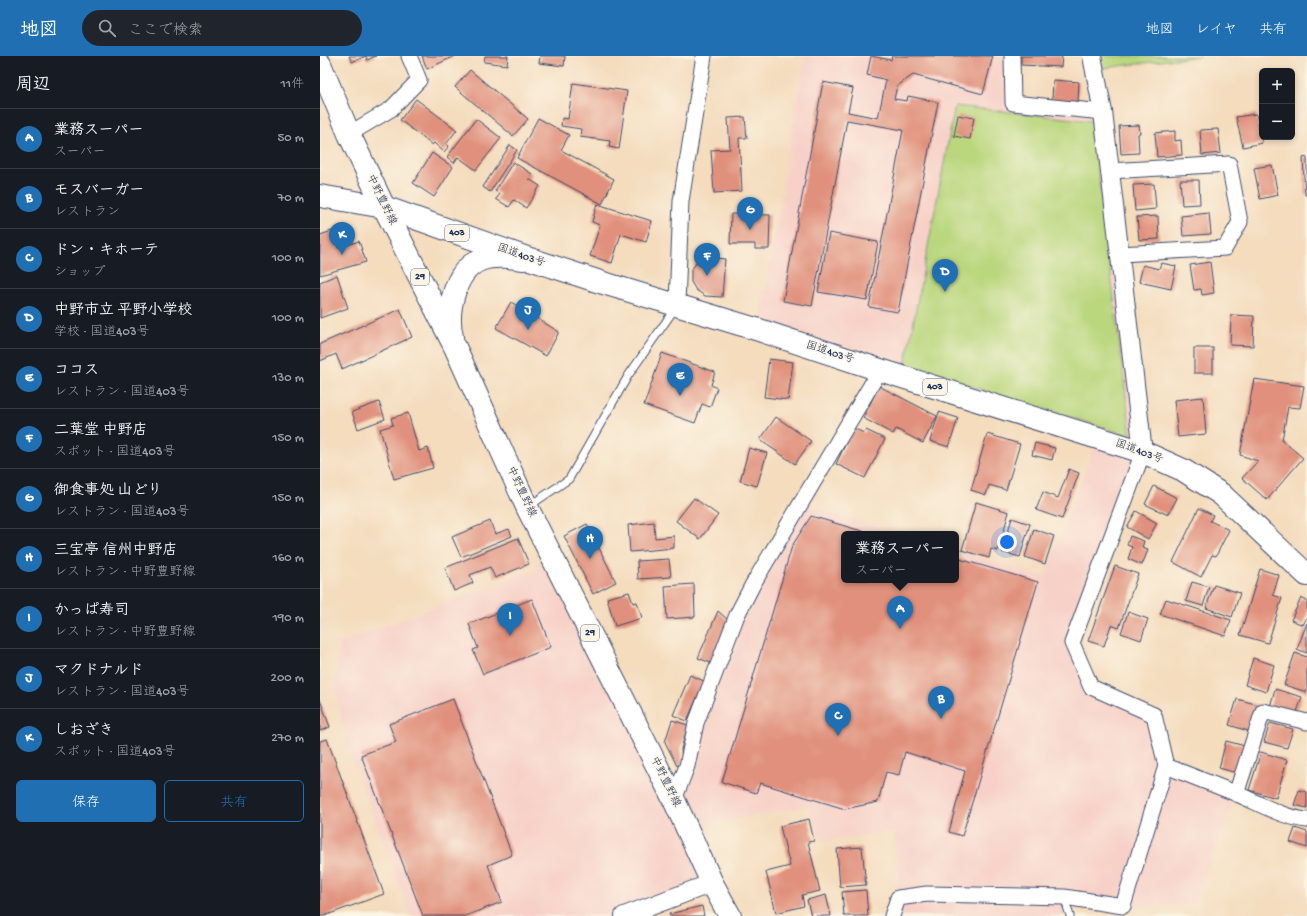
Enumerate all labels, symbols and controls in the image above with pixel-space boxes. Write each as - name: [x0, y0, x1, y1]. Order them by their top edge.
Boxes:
- search box: [82, 10, 362, 46]
- icon: search: [96, 17, 118, 39]
- text: 地図: [20, 20, 58, 43]
- text: ここで検索: [128, 22, 203, 40]
- text: 地図: [1146, 22, 1174, 39]
- text: レイヤ: [1196, 22, 1237, 39]
- text: 共有: [1259, 22, 1287, 39]
- map controls: [1259, 68, 1295, 140]
- button: +: [1259, 68, 1295, 104]
- text: 周辺: [16, 76, 50, 96]
- text: 11件: [281, 77, 304, 92]
- button: −: [1259, 104, 1295, 140]
- text: 業務スーパー: [54, 122, 143, 140]
- text: A: [25, 131, 33, 146]
- text: 50 m: [277, 131, 304, 146]
- text: スーパー: [54, 145, 105, 160]
- street label: 中野豊野線: [364, 172, 399, 227]
- text: モスバーガー: [54, 182, 144, 200]
- text: B: [26, 191, 32, 206]
- text: 70 m: [278, 191, 304, 206]
- pin: G: [737, 197, 763, 230]
- text: レストラン: [54, 205, 120, 220]
- pin: K: [329, 222, 355, 255]
- road number: 403: [445, 225, 469, 241]
- street label: 国道403号: [495, 241, 547, 270]
- text: ドン・キホーテ: [54, 242, 159, 260]
- pin: F: [694, 243, 720, 276]
- text: C: [25, 251, 33, 266]
- text: 100 m: [272, 251, 304, 266]
- pin: D: [932, 259, 958, 292]
- text: ショップ: [54, 265, 105, 280]
- road number: 29: [411, 269, 429, 285]
- pin: J: [515, 297, 541, 330]
- text: 中野市立 平野小学校: [54, 302, 193, 320]
- text: D: [25, 311, 33, 326]
- text: 100 m: [272, 311, 304, 326]
- text: 学校 · 国道403号: [54, 325, 150, 340]
- street label: 国道403号: [804, 339, 856, 366]
- text: ココス: [54, 362, 99, 380]
- pin: E: [667, 363, 693, 396]
- text: E: [25, 371, 33, 386]
- text: 130 m: [272, 371, 304, 386]
- road number: 403: [923, 379, 947, 395]
- text: レストラン · 国道403号: [54, 385, 190, 400]
- text: 二葉堂 中野店: [54, 422, 148, 440]
- text: F: [26, 431, 32, 446]
- text: 150 m: [272, 431, 304, 446]
- street label: 国道403号: [1113, 437, 1165, 466]
- text: スポット · 国道403号: [54, 445, 176, 460]
- street label: 中野豊野線: [504, 464, 539, 519]
- text: 御食事処 山どり: [54, 482, 163, 500]
- text: G: [25, 491, 33, 506]
- text: 150 m: [272, 491, 304, 506]
- text: レストラン · 国道403号: [54, 505, 190, 520]
- pin: H: [577, 526, 603, 559]
- popup: [841, 531, 959, 583]
- your location: [997, 532, 1017, 552]
- text: 業務スーパー: [855, 541, 945, 559]
- text: 三宝亭 信州中野店: [54, 542, 178, 560]
- text: H: [25, 551, 33, 566]
- text: 160 m: [272, 551, 304, 566]
- text: スーパー: [855, 564, 907, 579]
- text: レストラン · 中野豊野線: [54, 565, 195, 580]
- pin: A: [887, 596, 913, 629]
- text: かっぱ寿司: [54, 602, 129, 620]
- pin: I: [497, 603, 523, 636]
- text: I: [27, 611, 31, 626]
- text: 190 m: [273, 611, 304, 626]
- text: レストラン · 中野豊野線: [54, 625, 195, 640]
- road number: 29: [581, 625, 599, 641]
- text: マクドナルド: [54, 662, 143, 680]
- text: J: [26, 671, 32, 686]
- text: 200 m: [271, 671, 304, 686]
- text: レストラン · 国道403号: [54, 685, 190, 700]
- pin: B: [928, 686, 954, 719]
- pin: C: [825, 703, 851, 736]
- text: しおざき: [54, 722, 114, 740]
- text: K: [25, 731, 33, 746]
- text: 270 m: [271, 731, 304, 746]
- text: スポット · 国道403号: [54, 745, 176, 760]
- street label: 中野豊野線: [648, 754, 683, 809]
- button: 保存: [16, 780, 156, 822]
- button: 共有: [164, 780, 304, 822]

